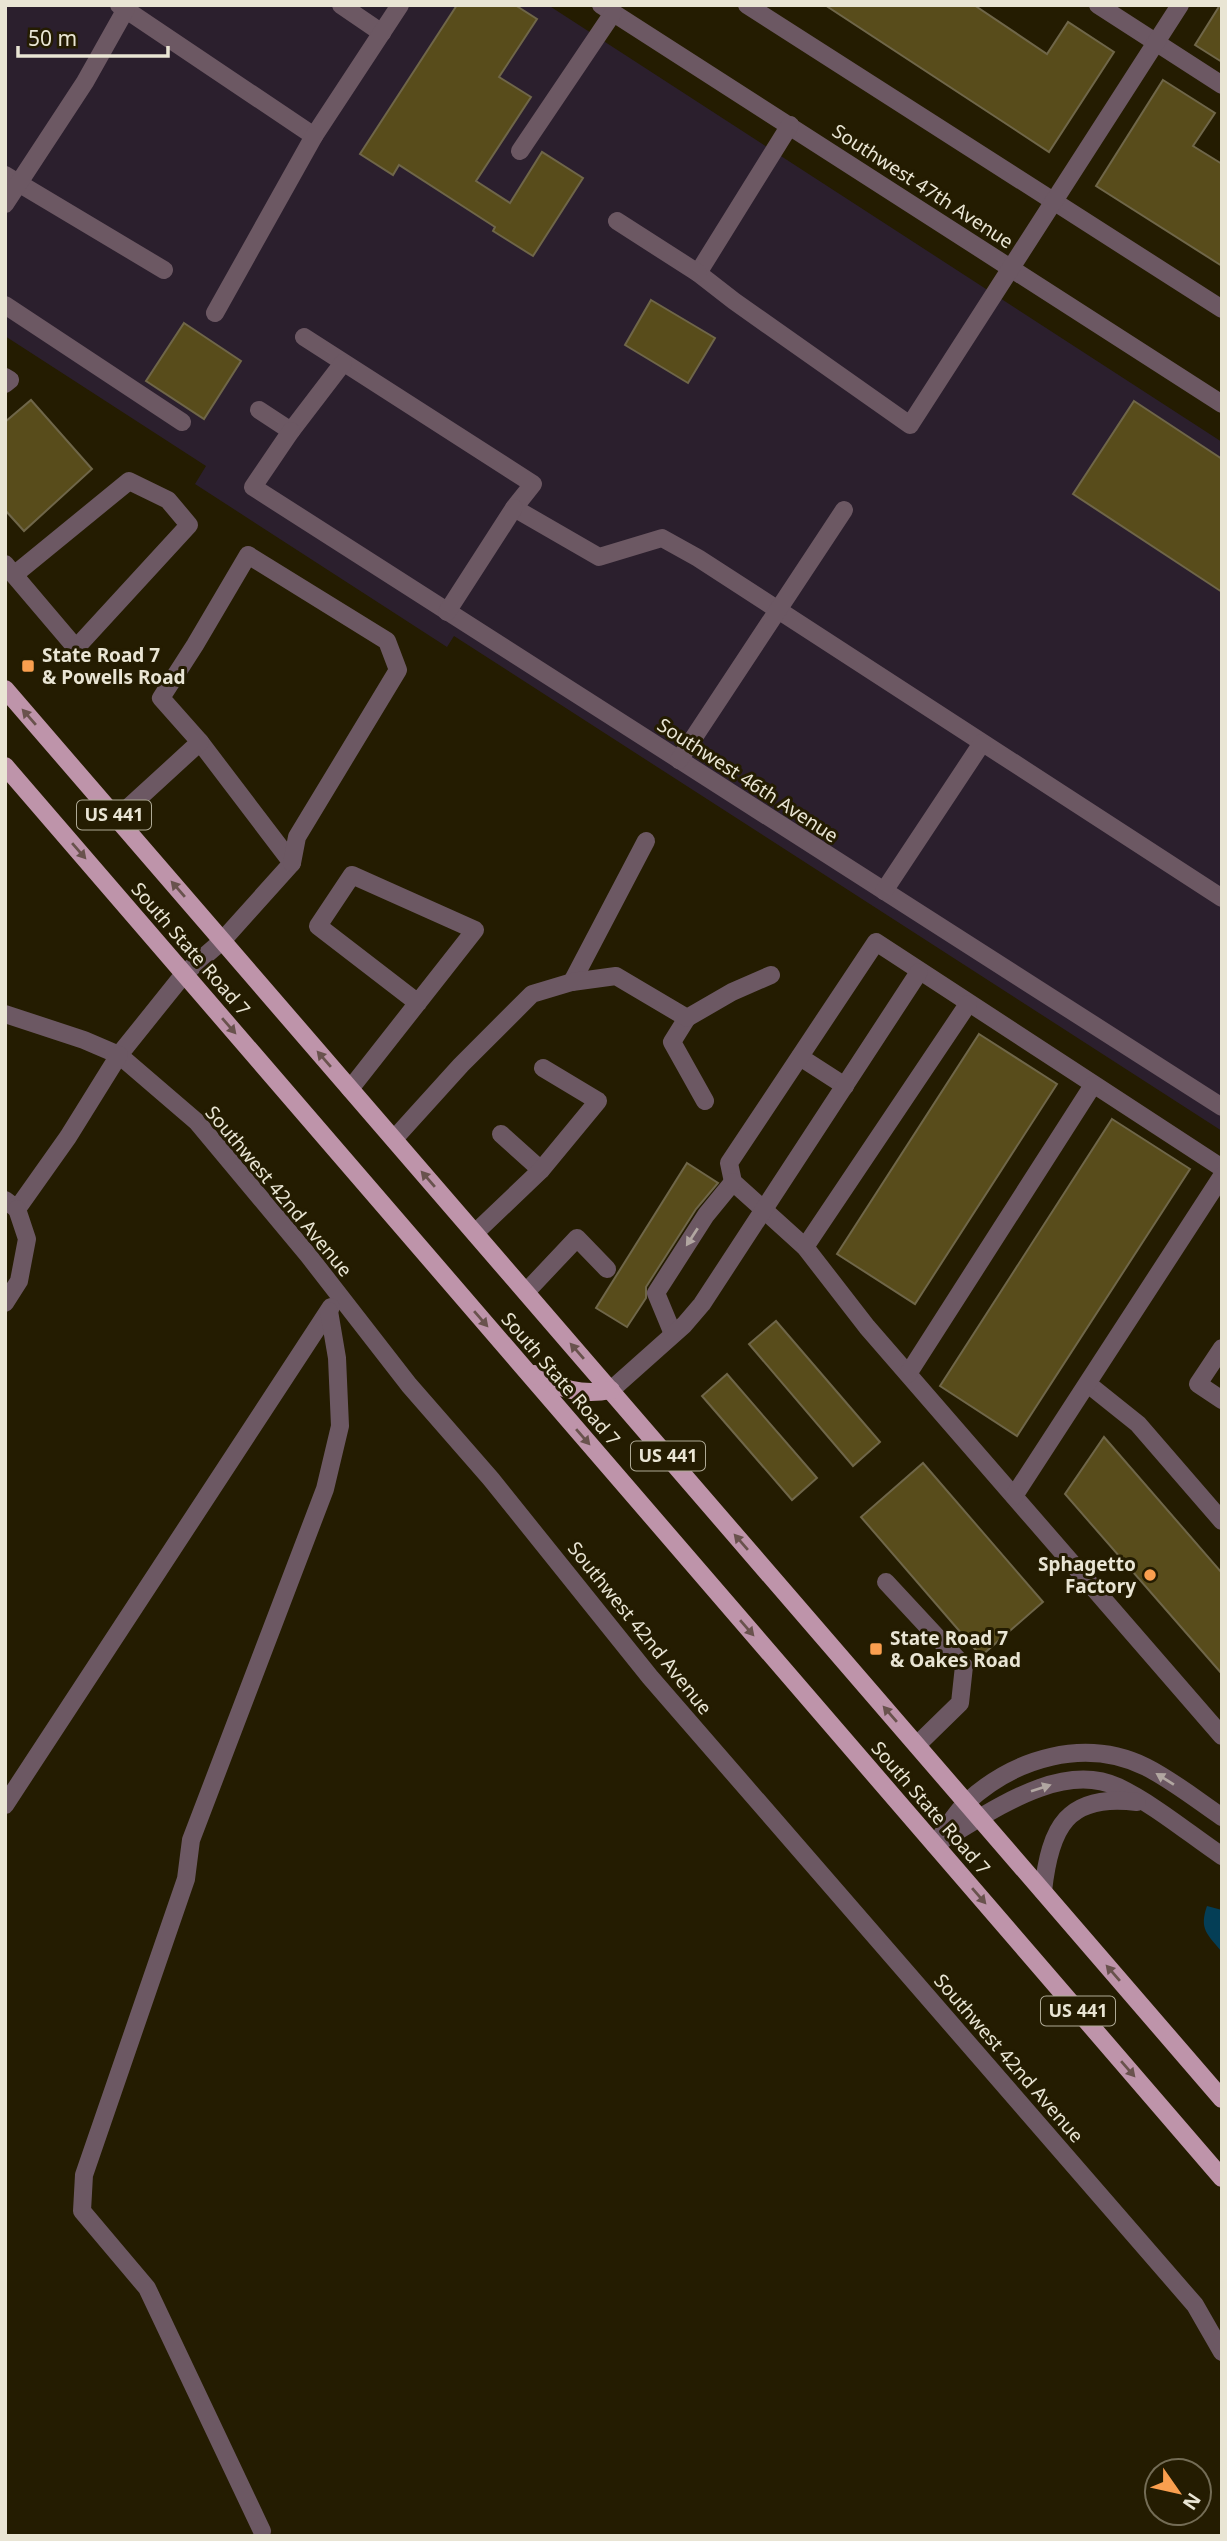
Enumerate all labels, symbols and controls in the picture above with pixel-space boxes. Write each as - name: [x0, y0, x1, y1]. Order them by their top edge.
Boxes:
- scale bar: [18, 14, 168, 58]
- text: 50 m: [28, 24, 77, 52]
- street label: Southwest 47th Avenue: [828, 118, 1018, 254]
- place label: State Road 7 & Powells Road: [42, 642, 186, 690]
- marker: State Road 7 & Powells Road: [20, 658, 36, 674]
- one-way arrow: [22, 708, 37, 725]
- street label: Southwest 46th Avenue: [653, 712, 843, 848]
- road number: US 441: [77, 800, 151, 830]
- one-way arrow: [71, 843, 86, 860]
- street label: South State Road 7: [126, 877, 256, 1021]
- one-way arrow: [170, 880, 186, 898]
- one-way arrow: [221, 1017, 236, 1034]
- one-way arrow: [316, 1050, 332, 1068]
- street label: Southwest 42nd Avenue: [200, 1100, 358, 1282]
- one-way arrow: [421, 1170, 436, 1187]
- one-way arrow: [685, 1228, 699, 1246]
- street label: South State Road 7: [496, 1307, 626, 1451]
- one-way arrow: [473, 1310, 489, 1328]
- one-way arrow: [569, 1343, 585, 1360]
- one-way arrow: [575, 1428, 591, 1446]
- road number: US 441: [631, 1442, 705, 1470]
- one-way arrow: [734, 1533, 749, 1550]
- street label: Southwest 42nd Avenue: [562, 1536, 718, 1720]
- place label: Sphagetto Factory: [1038, 1551, 1136, 1599]
- marker: Sphagetto Factory: [1142, 1567, 1158, 1583]
- one-way arrow: [739, 1619, 754, 1636]
- place label: State Road 7 & Oakes Road: [890, 1625, 1021, 1673]
- marker: State Road 7 & Oakes Road: [868, 1641, 884, 1657]
- one-way arrow: [882, 1705, 898, 1723]
- street label: South State Road 7: [866, 1736, 996, 1880]
- one-way arrow: [1155, 1772, 1175, 1785]
- one-way arrow: [1030, 1782, 1051, 1793]
- one-way arrow: [971, 1888, 986, 1905]
- one-way arrow: [1106, 1965, 1121, 1982]
- street label: Southwest 42nd Avenue: [928, 1968, 1090, 2148]
- road number: US 441: [1041, 1996, 1115, 2025]
- one-way arrow: [1120, 2060, 1136, 2078]
- north arrow: [1143, 2457, 1213, 2527]
- text: N: [1177, 2488, 1207, 2515]

